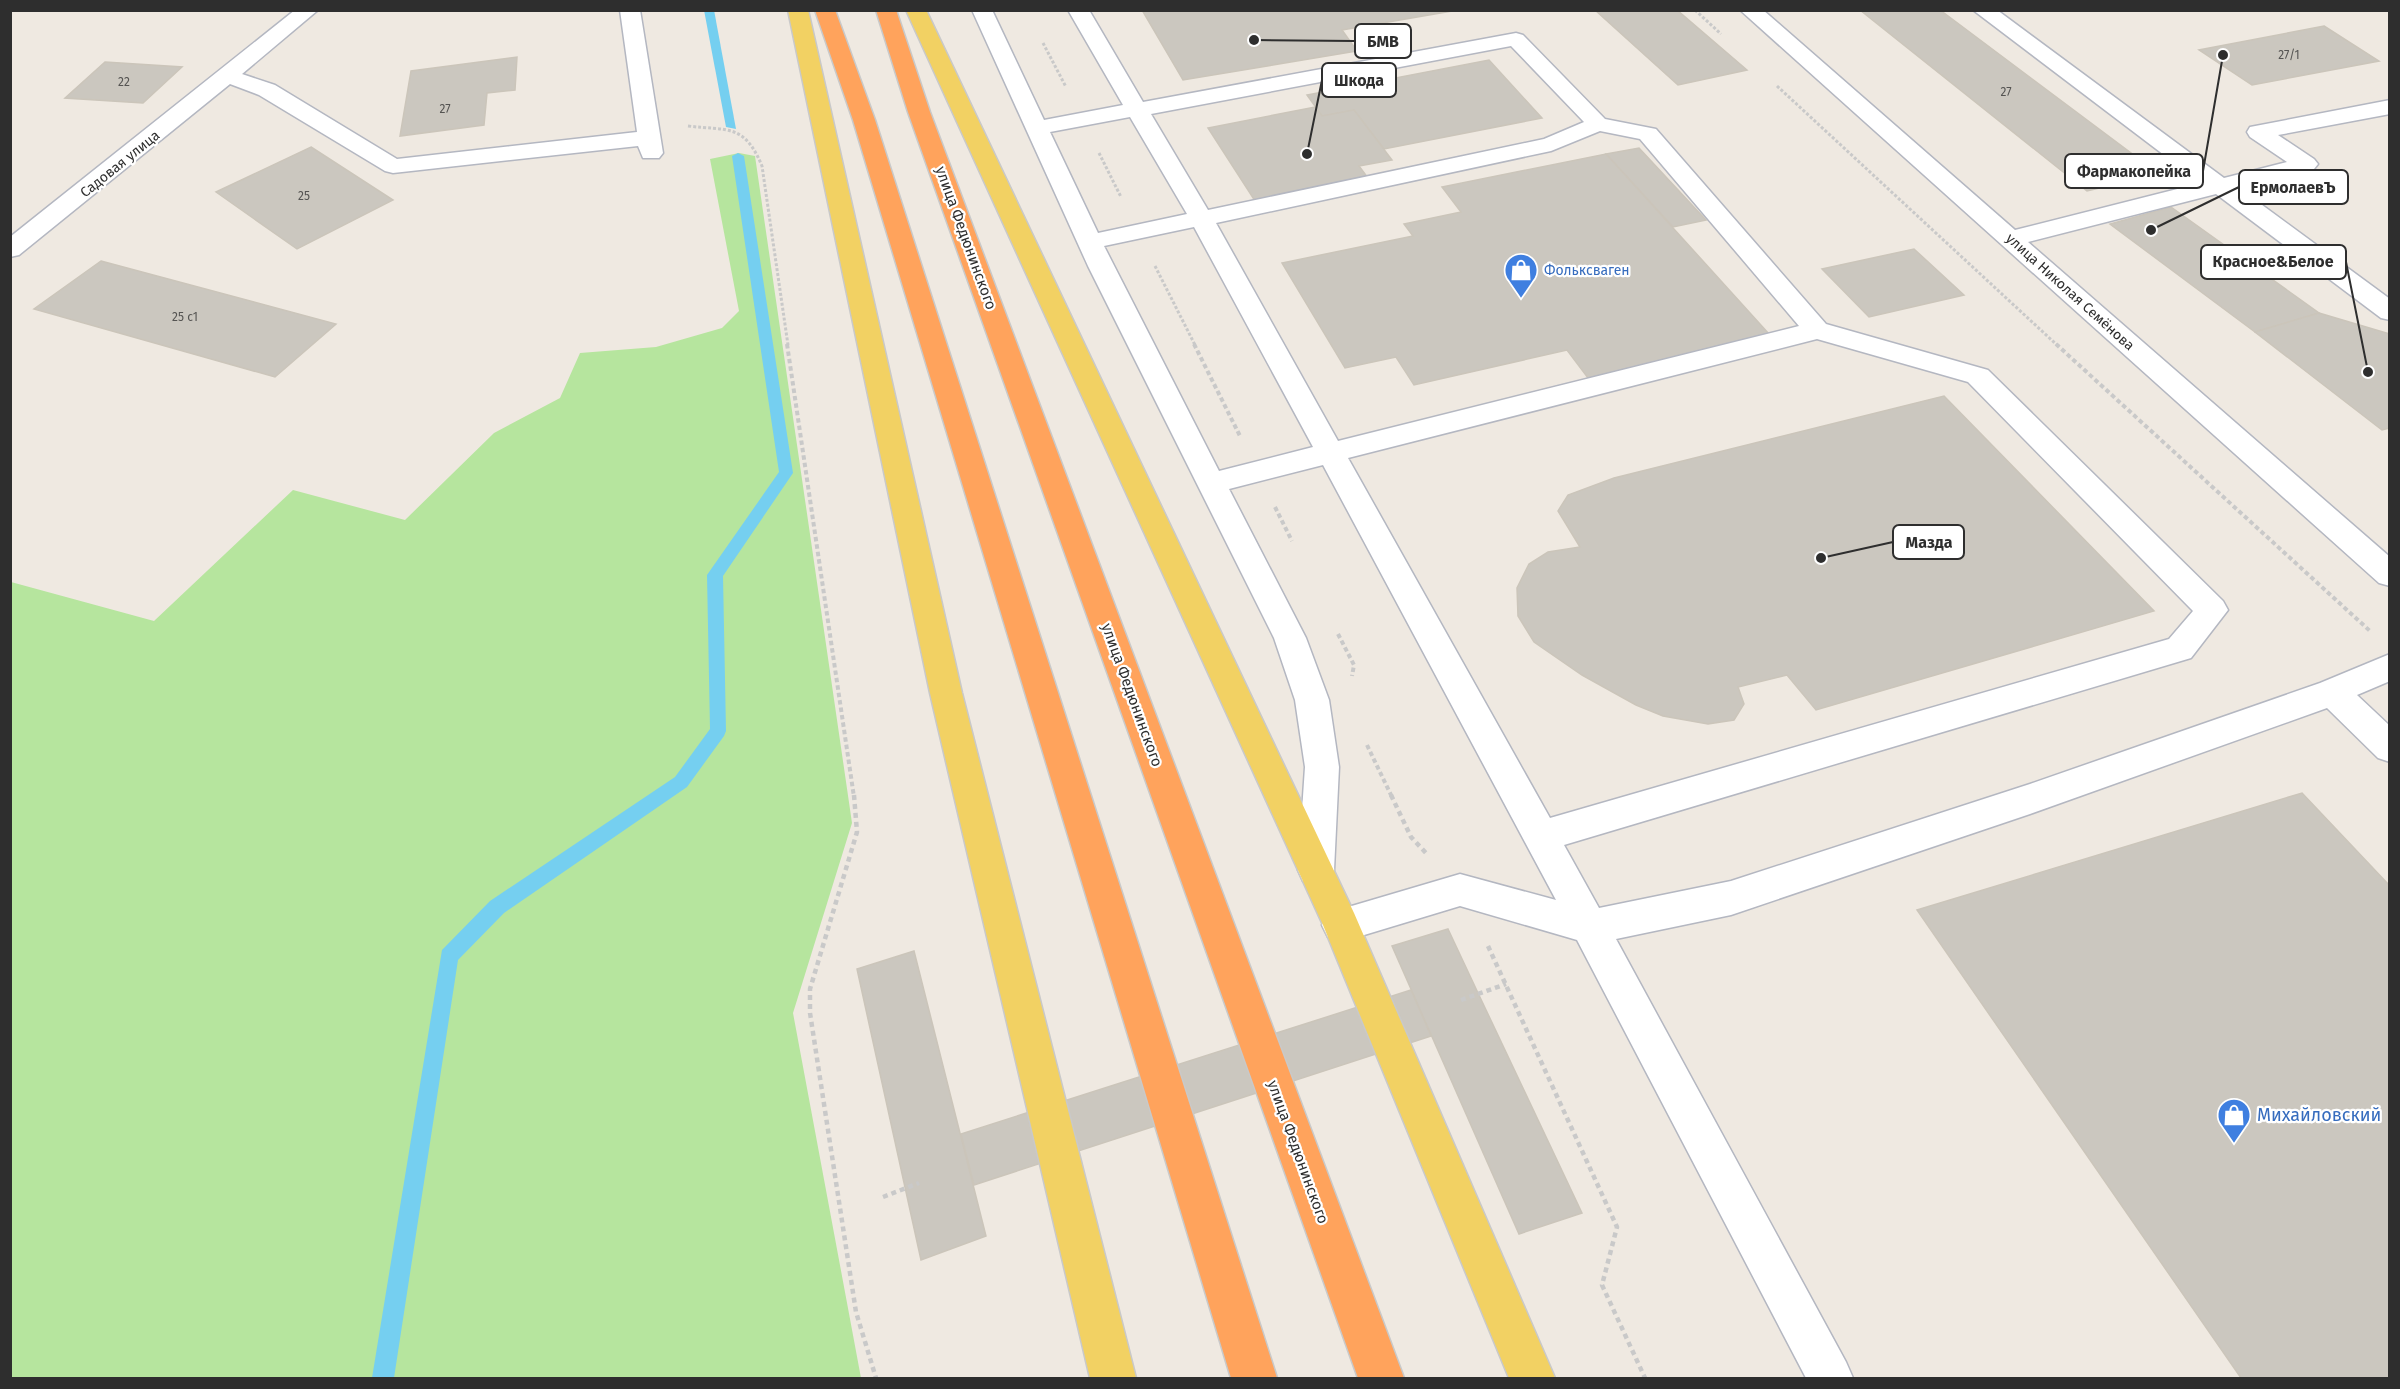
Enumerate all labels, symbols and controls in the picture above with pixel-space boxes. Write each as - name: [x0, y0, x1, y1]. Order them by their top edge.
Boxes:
- callout: БМВ: [1355, 24, 1411, 58]
- text: БМВ: [1367, 32, 1399, 51]
- house number: 27/1: [2278, 48, 2300, 62]
- callout: Шкода: [1322, 63, 1396, 97]
- text: Шкода: [1334, 71, 1384, 90]
- house number: 22: [118, 75, 130, 89]
- house number: 27: [2000, 85, 2012, 99]
- house number: 27: [439, 102, 451, 116]
- street label: Садовая улица: [77, 127, 163, 201]
- callout: Фармакопейка: [2065, 154, 2203, 188]
- text: Фармакопейка: [2077, 162, 2191, 181]
- street label: улица Федюнинского: [932, 164, 1000, 312]
- callout: ЕрмолаевЪ: [2239, 170, 2348, 204]
- text: ЕрмолаевЪ: [2250, 178, 2336, 197]
- house number: 25: [298, 189, 310, 203]
- street label: улица Николая Семёнова: [2002, 230, 2138, 354]
- callout: Красное&Белое: [2201, 245, 2346, 279]
- shop icon: Фольксваген: [1503, 252, 1539, 299]
- text: Красное&Белое: [2212, 252, 2334, 271]
- place label: Фольксваген: [1544, 262, 1630, 279]
- house number: 25 с1: [172, 310, 198, 324]
- callout: Мазда: [1893, 525, 1964, 559]
- text: Мазда: [1906, 533, 1953, 552]
- street label: улица Федюнинского: [1098, 621, 1166, 769]
- street label: улица Федюнинского: [1264, 1078, 1332, 1226]
- shop icon: Михайловский: [2216, 1097, 2252, 1144]
- place label: Михайловский: [2257, 1104, 2381, 1126]

